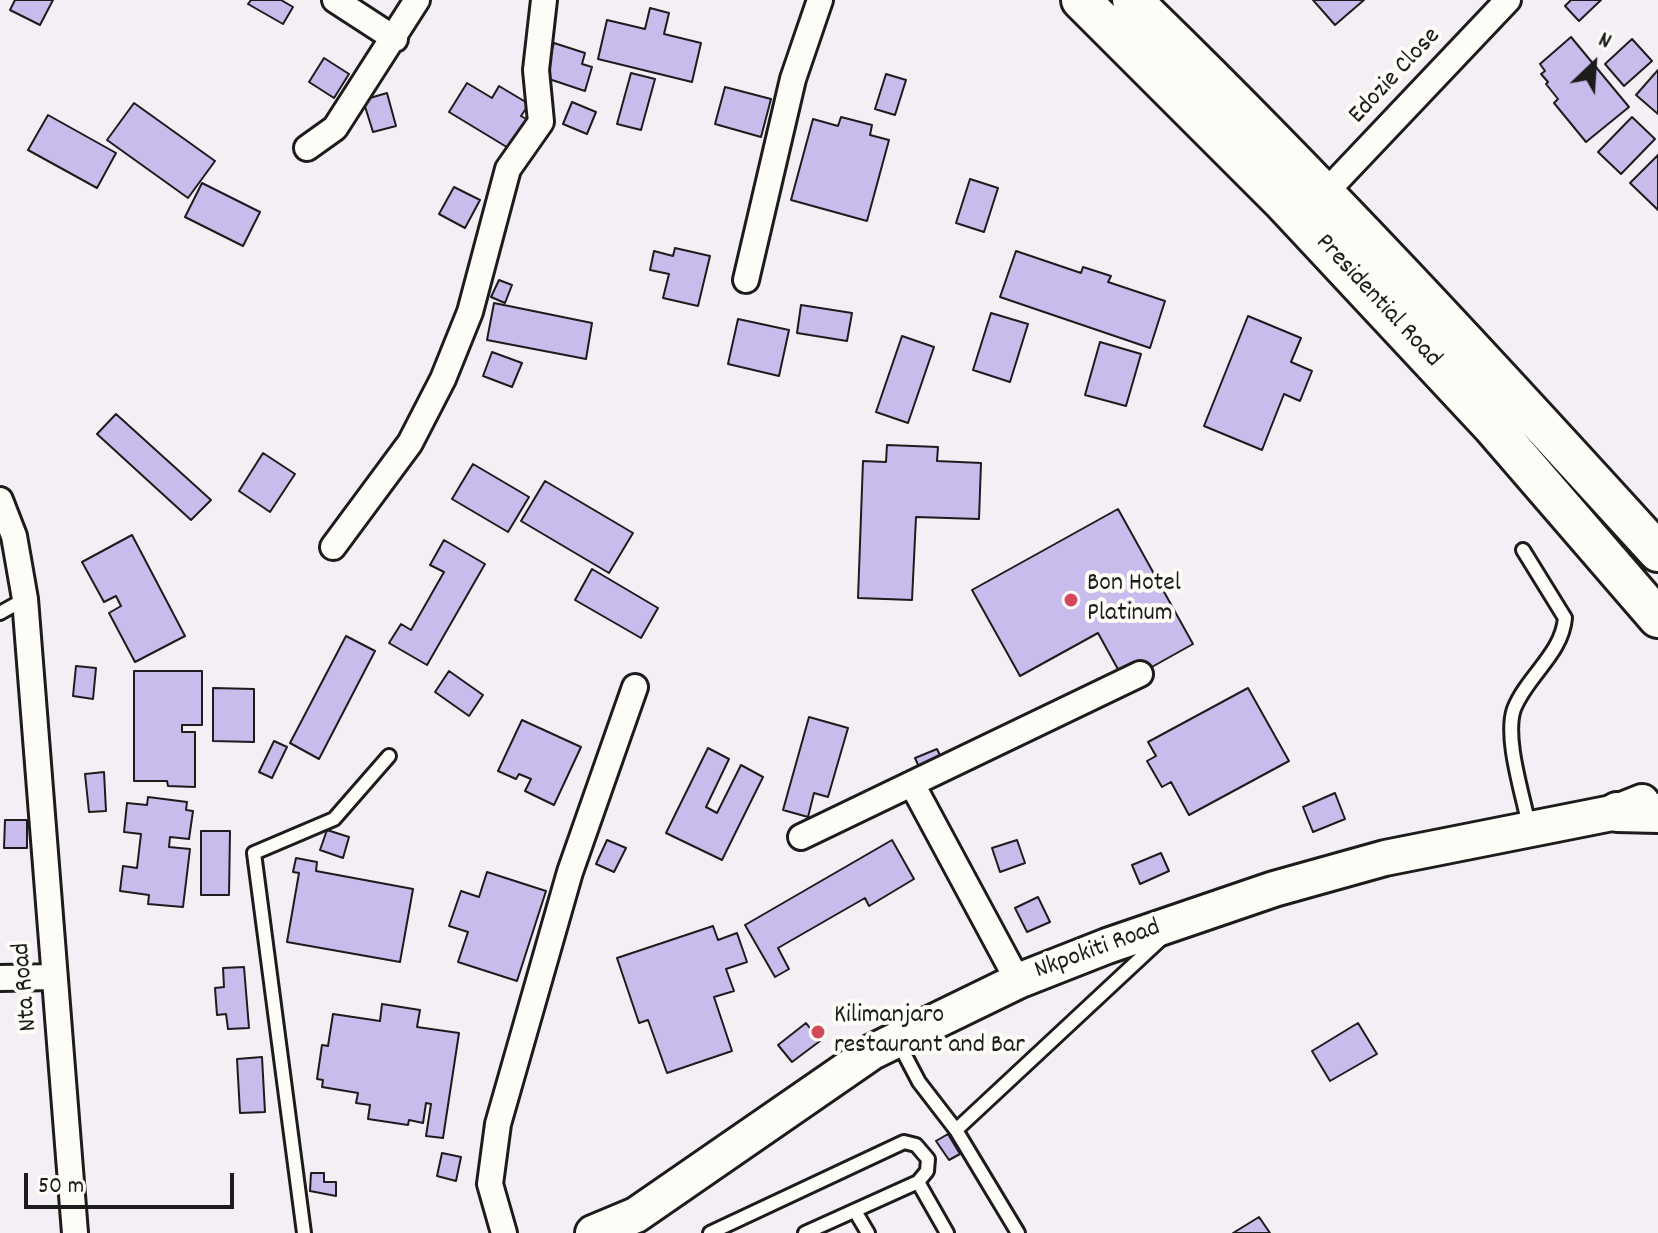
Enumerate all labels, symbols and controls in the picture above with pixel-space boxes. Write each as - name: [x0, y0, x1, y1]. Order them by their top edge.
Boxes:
- street label: Edozie Close: [1343, 22, 1449, 132]
- north arrow: [1554, 24, 1634, 104]
- text: N: [1593, 25, 1616, 58]
- street label: Presidential Road: [1307, 229, 1447, 375]
- place label: Bon Hotel Platinum: [1087, 569, 1181, 630]
- marker: Bon Hotel Platinum: [1062, 591, 1080, 609]
- street label: Nkpokiti Road: [1031, 914, 1165, 988]
- street label: Nta Road: [8, 941, 46, 1033]
- place label: Kilimanjaro restaurant and Bar: [834, 1001, 1025, 1062]
- marker: Kilimanjaro restaurant and Bar: [809, 1023, 827, 1041]
- scale bar: [28, 1157, 238, 1207]
- text: 50 m: [38, 1170, 84, 1204]

